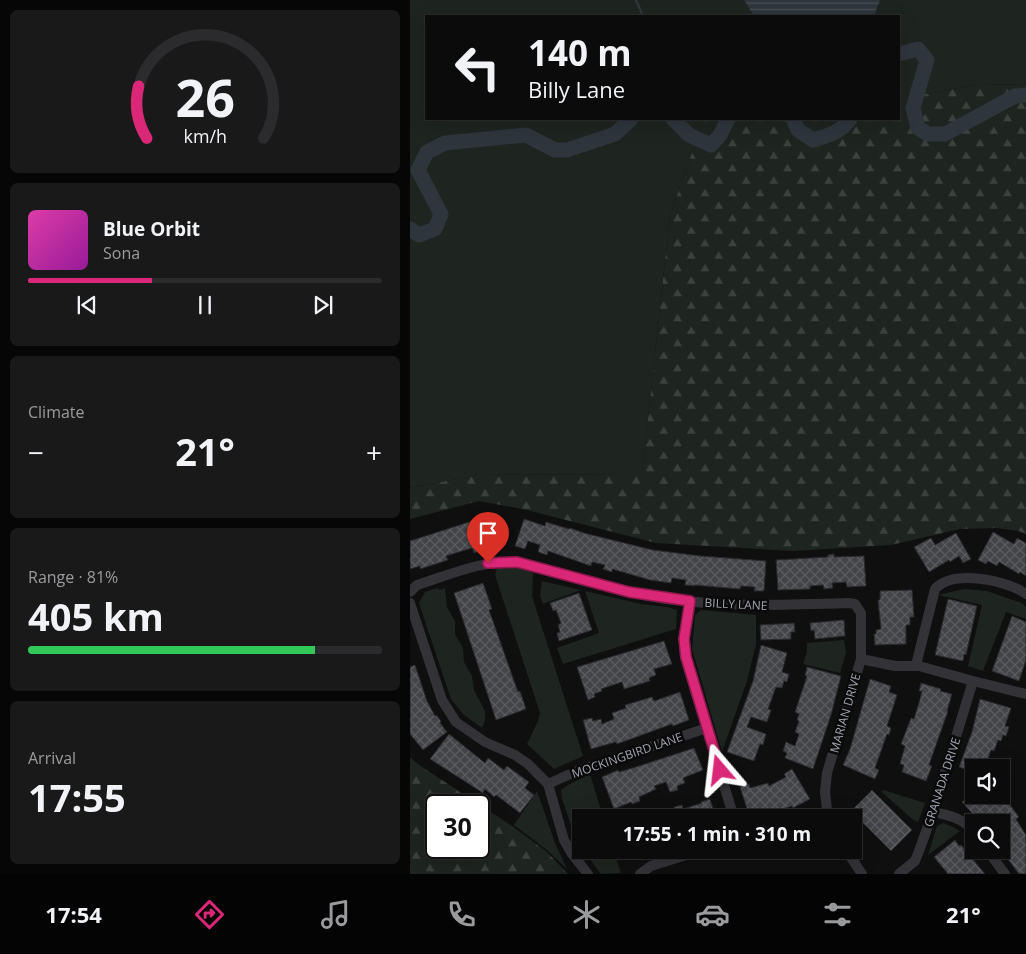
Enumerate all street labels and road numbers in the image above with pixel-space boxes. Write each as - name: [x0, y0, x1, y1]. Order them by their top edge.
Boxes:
- street label: BILLY LANE: [704, 594, 768, 614]
- street label: MARIAN DRIVE: [826, 671, 864, 755]
- street label: MOCKINGBIRD LANE: [569, 728, 685, 782]
- street label: GRANADA DRIVE: [920, 735, 964, 829]

